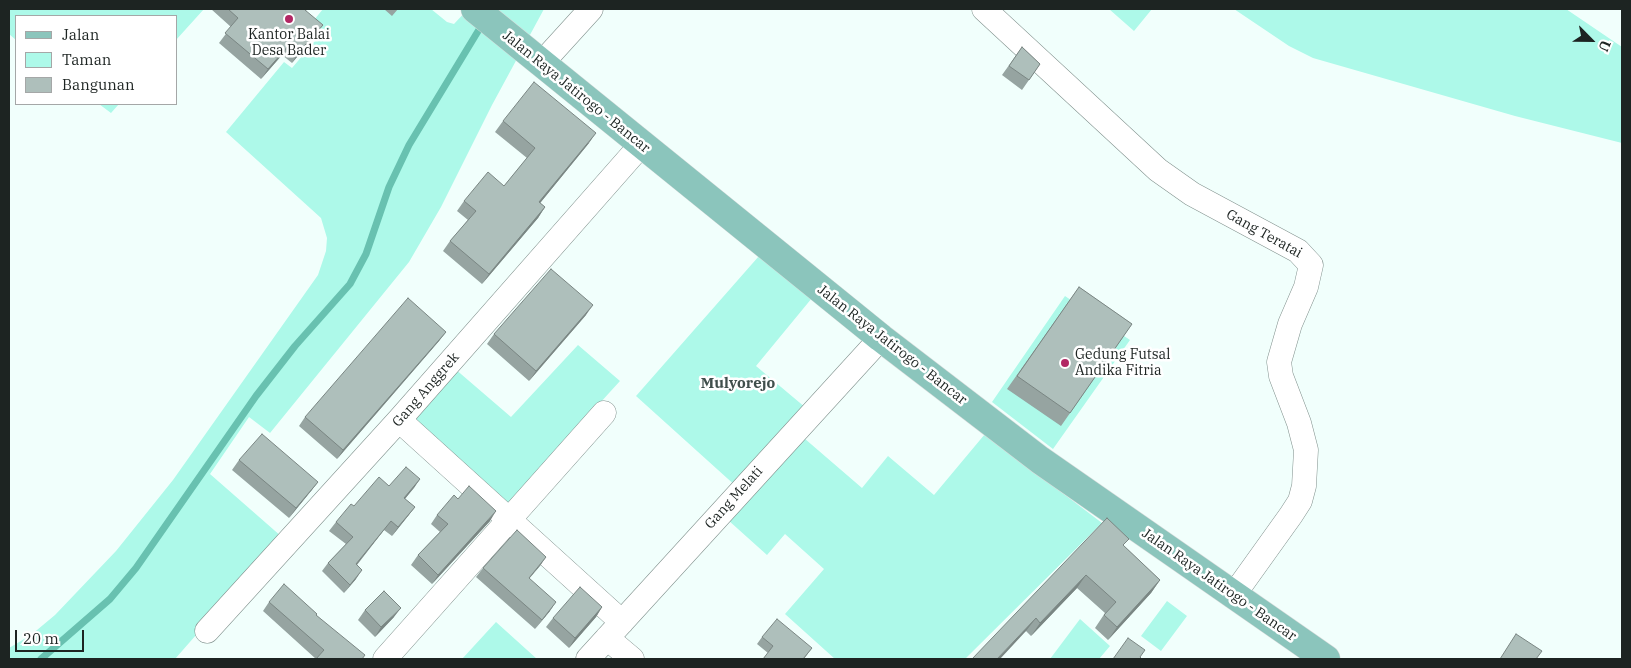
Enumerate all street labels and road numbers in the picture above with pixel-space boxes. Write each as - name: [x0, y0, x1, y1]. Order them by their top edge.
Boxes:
- street label: Jalan Raya Jatirogo - Bancar: [499, 27, 653, 157]
- street label: Gang Teratai: [1223, 206, 1305, 262]
- street label: Jalan Raya Jatirogo - Bancar: [814, 281, 970, 409]
- street label: Gang Anggrek: [389, 349, 463, 431]
- street label: Gang Melati: [702, 463, 766, 533]
- street label: Jalan Raya Jatirogo - Bancar: [1138, 525, 1300, 645]

